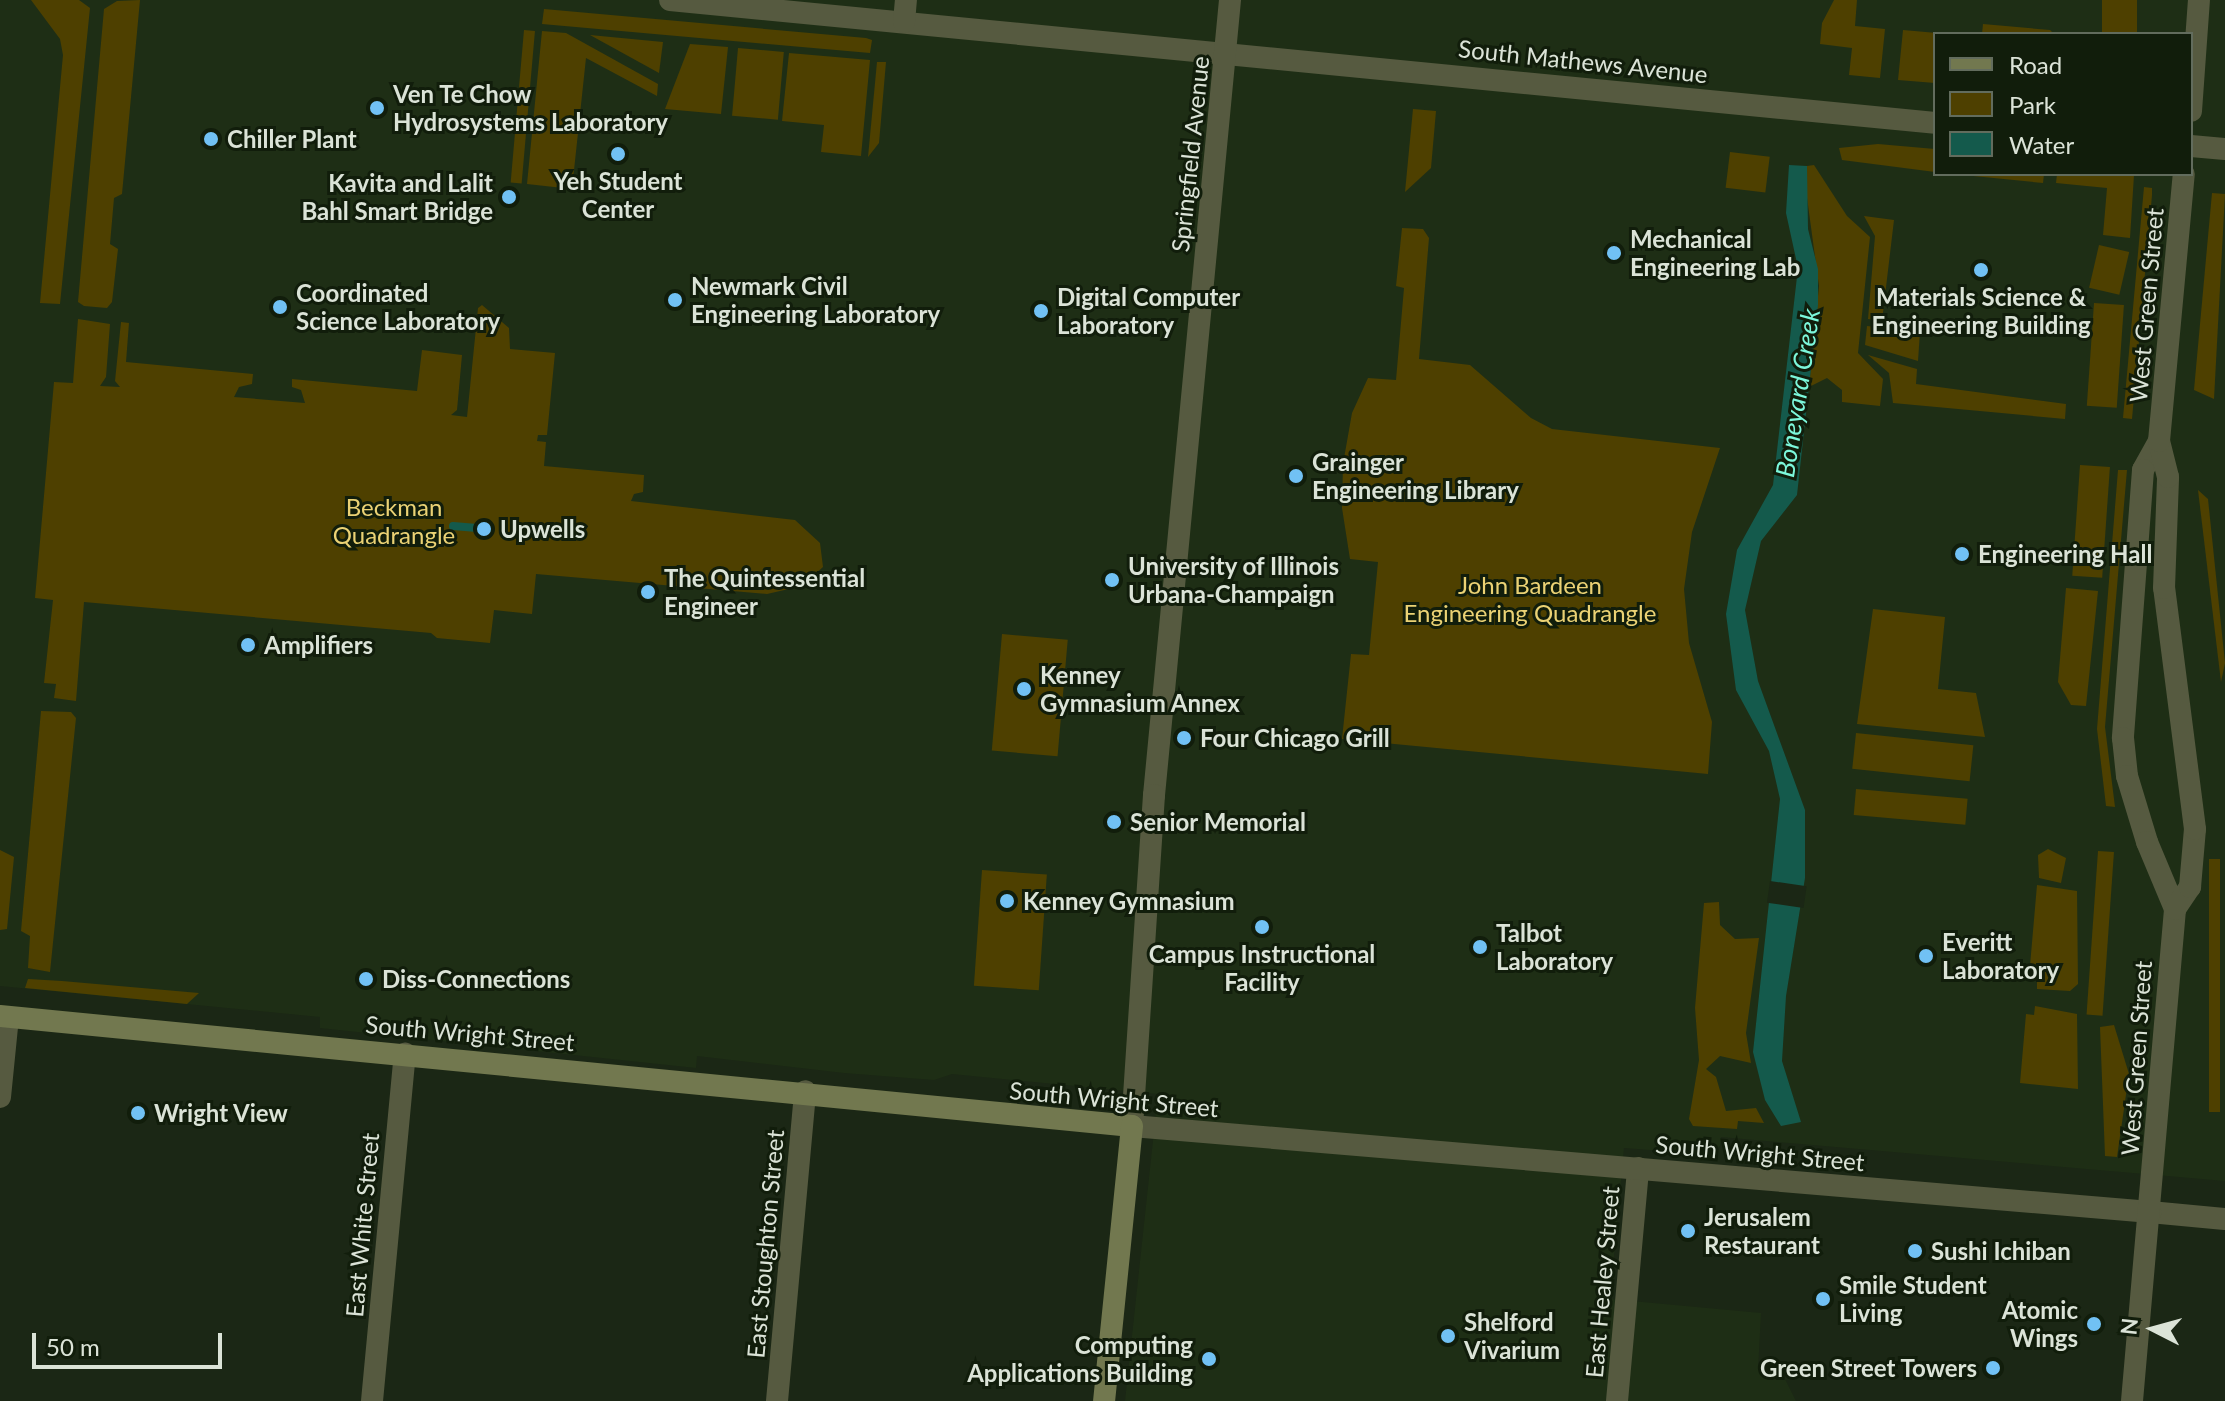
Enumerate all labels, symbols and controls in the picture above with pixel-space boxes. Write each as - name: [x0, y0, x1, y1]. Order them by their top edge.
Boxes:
- legend: [1933, 32, 2193, 176]
- street label: South Mathews Avenue: [1457, 34, 1709, 88]
- text: Road: [2009, 50, 2062, 79]
- street label: Springfield Avenue: [1165, 54, 1215, 254]
- place label: Ven Te Chow Hydrosystems Laboratory: [393, 80, 668, 136]
- text: Park: [2009, 90, 2056, 119]
- marker: Ven Te Chow Hydrosystems Laboratory: [368, 99, 386, 117]
- place label: Chiller Plant: [227, 125, 357, 153]
- marker: Chiller Plant: [202, 130, 220, 148]
- text: Water: [2009, 130, 2074, 159]
- marker: Yeh Student Center: [609, 145, 627, 163]
- place label: Yeh Student Center: [554, 167, 682, 223]
- place label: Kavita and Lalit Bahl Smart Bridge: [301, 169, 493, 225]
- marker: Kavita and Lalit Bahl Smart Bridge: [500, 188, 518, 206]
- street label: West Green Street: [2123, 207, 2169, 403]
- place label: Mechanical Engineering Lab: [1630, 225, 1800, 281]
- marker: Mechanical Engineering Lab: [1605, 244, 1623, 262]
- marker: Materials Science & Engineering Building: [1972, 261, 1990, 279]
- place label: Newmark Civil Engineering Laboratory: [691, 272, 940, 328]
- place label: Coordinated Science Laboratory: [296, 279, 500, 335]
- place label: Digital Computer Laboratory: [1057, 283, 1240, 339]
- place label: Materials Science & Engineering Building: [1871, 283, 2091, 339]
- marker: Newmark Civil Engineering Laboratory: [666, 291, 684, 309]
- marker: Coordinated Science Laboratory: [271, 298, 289, 316]
- marker: Digital Computer Laboratory: [1032, 302, 1050, 320]
- water label: Boneyard Creek: [1769, 307, 1827, 479]
- place label: Grainger Engineering Library: [1312, 448, 1519, 504]
- marker: Grainger Engineering Library: [1287, 467, 1305, 485]
- park label: Beckman Quadrangle: [333, 493, 455, 549]
- place label: Upwells: [500, 515, 585, 543]
- marker: Upwells: [475, 520, 493, 538]
- place label: Engineering Hall: [1978, 540, 2152, 568]
- marker: Engineering Hall: [1953, 545, 1971, 563]
- place label: University of Illinois Urbana-Champaign: [1128, 552, 1340, 608]
- place label: The Quintessential Engineer: [664, 564, 865, 620]
- marker: University of Illinois Urbana-Champaign: [1103, 571, 1121, 589]
- park label: John Bardeen Engineering Quadrangle: [1404, 571, 1656, 627]
- marker: The Quintessential Engineer: [639, 583, 657, 601]
- place label: Amplifiers: [264, 631, 373, 659]
- marker: Amplifiers: [239, 636, 257, 654]
- place label: Kenney Gymnasium Annex: [1040, 661, 1240, 717]
- marker: Kenney Gymnasium Annex: [1015, 680, 1033, 698]
- place label: Four Chicago Grill: [1200, 724, 1390, 752]
- marker: Four Chicago Grill: [1175, 729, 1193, 747]
- place label: Senior Memorial: [1130, 808, 1306, 836]
- marker: Senior Memorial: [1105, 813, 1123, 831]
- place label: Kenney Gymnasium: [1023, 887, 1235, 915]
- marker: Kenney Gymnasium: [998, 892, 1016, 910]
- marker: Campus Instructional Facility: [1253, 918, 1271, 936]
- place label: Talbot Laboratory: [1496, 919, 1613, 975]
- place label: Everitt Laboratory: [1942, 928, 2059, 984]
- marker: Talbot Laboratory: [1471, 938, 1489, 956]
- place label: Campus Instructional Facility: [1149, 940, 1375, 996]
- marker: Everitt Laboratory: [1917, 947, 1935, 965]
- street label: West Green Street: [2115, 960, 2157, 1156]
- place label: Diss-Connections: [382, 965, 570, 993]
- marker: Diss-Connections: [357, 970, 375, 988]
- street label: South Wright Street: [364, 1010, 576, 1056]
- street label: South Wright Street: [1008, 1076, 1220, 1122]
- place label: Wright View: [154, 1099, 289, 1127]
- marker: Wright View: [129, 1104, 147, 1122]
- street label: East Stoughton Street: [741, 1128, 789, 1360]
- street label: South Wright Street: [1654, 1130, 1866, 1176]
- street label: East White Street: [340, 1131, 384, 1319]
- street label: East Healey Street: [1579, 1185, 1625, 1379]
- place label: Jerusalem Restaurant: [1704, 1203, 1820, 1259]
- marker: Jerusalem Restaurant: [1679, 1222, 1697, 1240]
- place label: Sushi Ichiban: [1931, 1237, 2071, 1265]
- marker: Sushi Ichiban: [1906, 1242, 1924, 1260]
- place label: Smile Student Living: [1839, 1271, 1987, 1327]
- north arrow: [2113, 1289, 2193, 1369]
- marker: Smile Student Living: [1814, 1290, 1832, 1308]
- place label: Atomic Wings: [2002, 1296, 2078, 1352]
- place label: Shelford Vivarium: [1464, 1308, 1560, 1364]
- marker: Atomic Wings: [2085, 1315, 2103, 1333]
- scale bar: [36, 1317, 226, 1367]
- text: N: [2114, 1317, 2143, 1336]
- marker: Shelford Vivarium: [1439, 1327, 1457, 1345]
- place label: Computing Applications Building: [967, 1331, 1193, 1387]
- text: 50 m: [46, 1332, 100, 1361]
- marker: Computing Applications Building: [1200, 1350, 1218, 1368]
- place label: Green Street Towers: [1759, 1354, 1977, 1382]
- marker: Green Street Towers: [1984, 1359, 2002, 1377]

